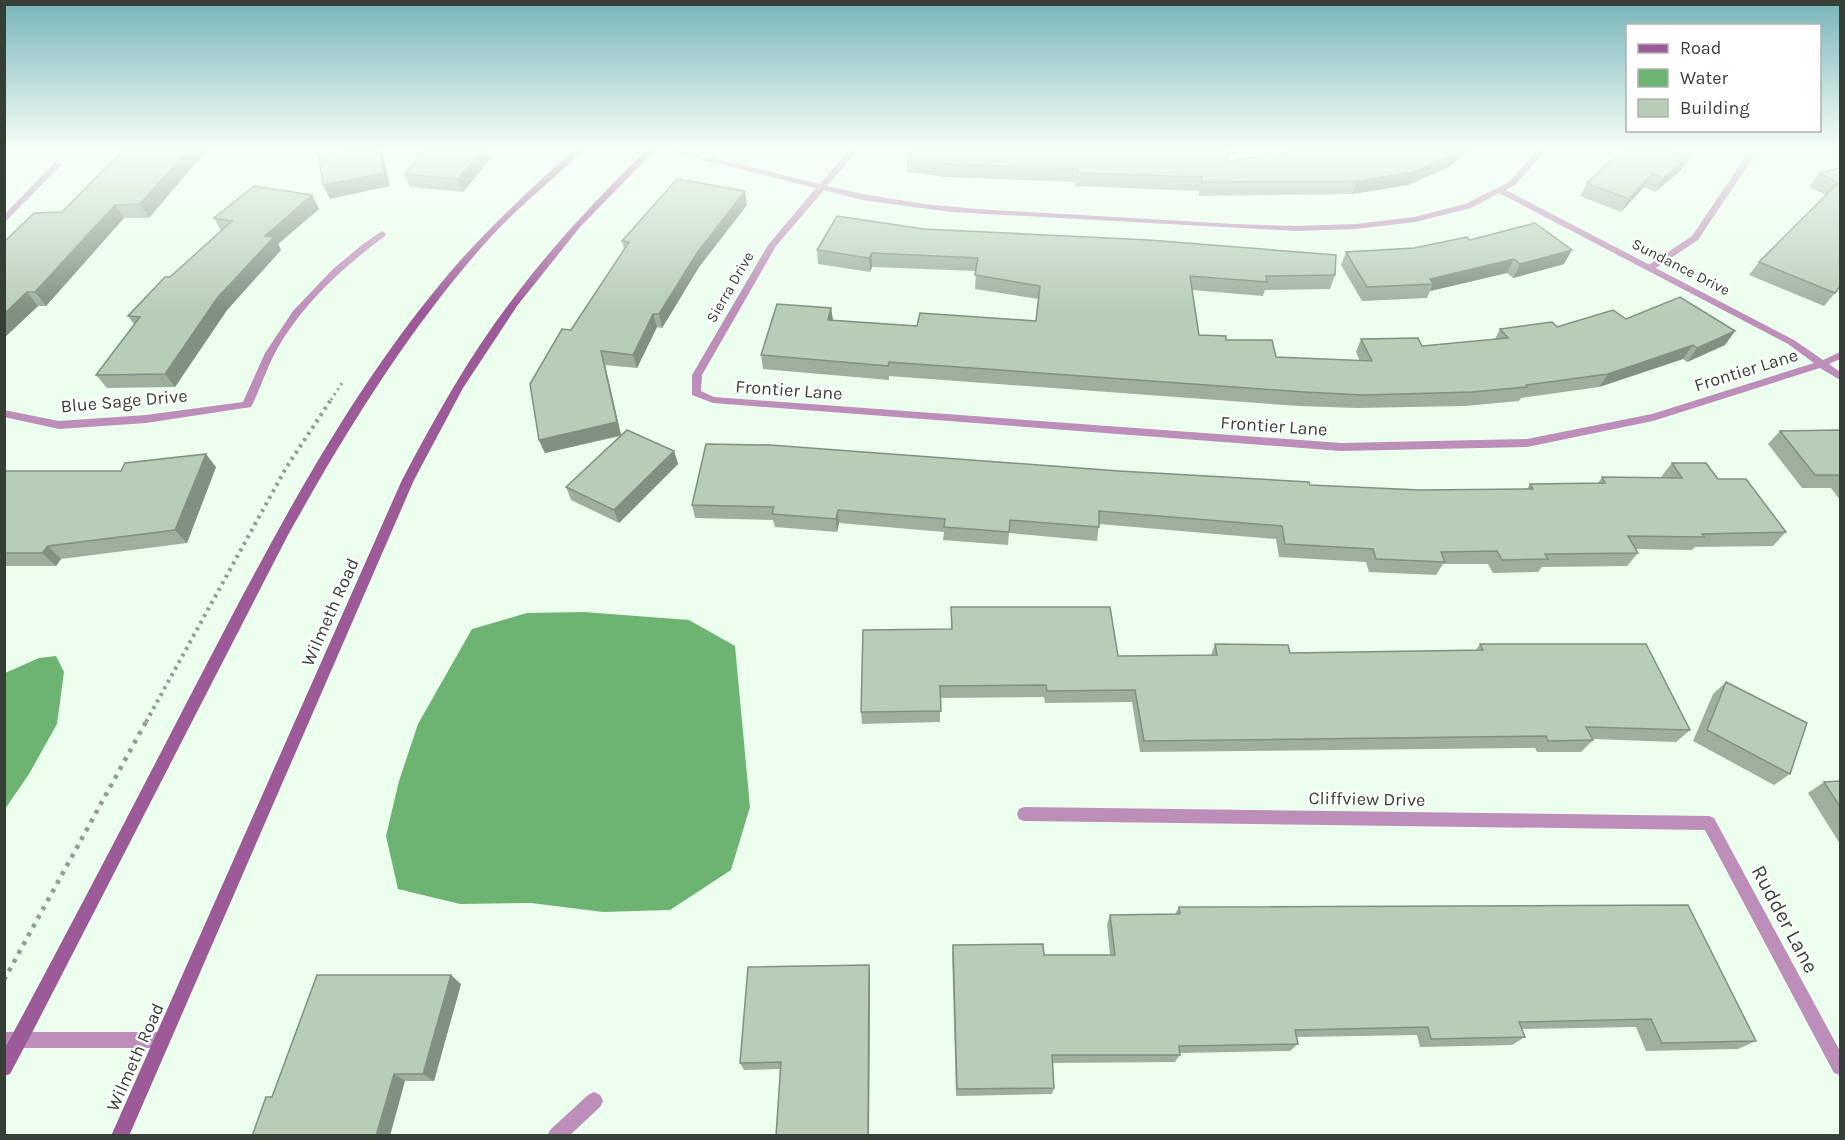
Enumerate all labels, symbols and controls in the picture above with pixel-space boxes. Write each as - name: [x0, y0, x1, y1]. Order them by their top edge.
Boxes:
- legend: [1626, 24, 1821, 132]
- text: Road: [1680, 37, 1721, 59]
- text: Water: [1680, 67, 1728, 89]
- text: Building: [1680, 97, 1750, 119]
- street label: Sundance Drive: [1629, 235, 1733, 299]
- street label: Sierra Drive: [702, 248, 758, 326]
- street label: Frontier Lane: [1692, 344, 1800, 396]
- street label: Frontier Lane: [735, 375, 843, 405]
- street label: Blue Sage Drive: [60, 385, 188, 417]
- street label: Frontier Lane: [1220, 411, 1328, 441]
- street label: Wilmeth Road: [296, 555, 364, 669]
- street label: Cliffview Drive: [1308, 787, 1426, 811]
- street label: Rudder Lane: [1747, 861, 1823, 977]
- street label: Wilmeth Road: [101, 1000, 169, 1114]

